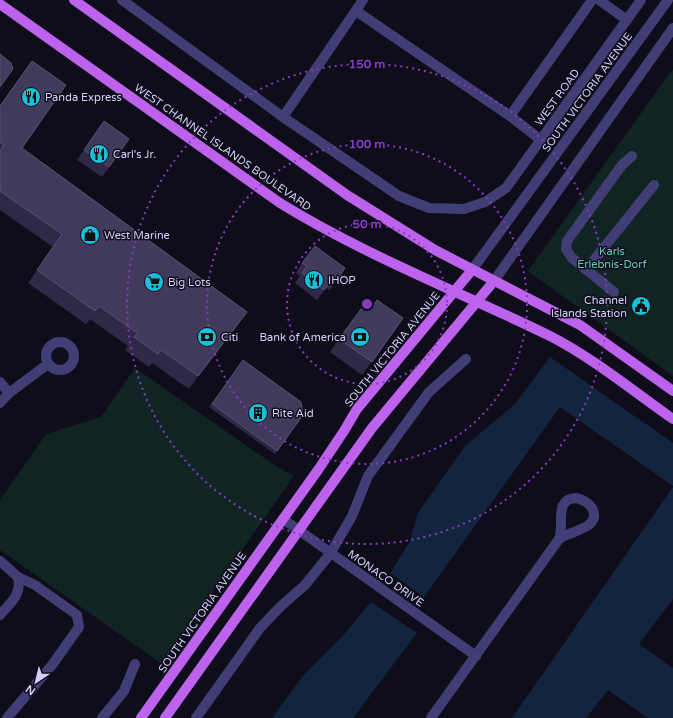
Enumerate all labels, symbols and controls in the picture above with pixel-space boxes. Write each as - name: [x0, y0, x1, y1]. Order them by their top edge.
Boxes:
- street label: SOUTH VICTORIA AVENUE: [540, 30, 635, 154]
- text: 150 m: [349, 57, 385, 71]
- street label: WEST ROAD: [532, 66, 582, 128]
- street label: WEST CHANNEL ISLANDS BOULEVARD: [132, 81, 314, 214]
- restaurant icon: Panda Express: [20, 86, 42, 108]
- place label: Panda Express: [45, 91, 122, 104]
- text: 100 m: [349, 137, 385, 151]
- restaurant icon: Carl's Jr.: [88, 143, 110, 165]
- place label: Carl's Jr.: [113, 148, 156, 161]
- text: 50 m: [352, 217, 382, 231]
- shop icon: West Marine: [79, 224, 101, 246]
- place label: West Marine: [104, 229, 170, 242]
- park label: Karls Erlebnis-Dorf: [577, 245, 648, 271]
- restaurant icon: IHOP: [303, 269, 325, 291]
- supermarket icon: Big Lots: [143, 271, 165, 293]
- place label: IHOP: [328, 274, 356, 287]
- place label: Big Lots: [168, 276, 211, 289]
- street label: SOUTH VICTORIA AVENUE: [342, 289, 443, 409]
- place label: Channel Islands Station: [551, 294, 627, 320]
- public building icon: Channel Islands Station: [630, 295, 652, 317]
- centre of rings: [360, 297, 374, 311]
- bank icon: Citi: [196, 326, 218, 348]
- bank icon: Bank of America: [349, 326, 371, 348]
- place label: Citi: [221, 331, 238, 344]
- place label: Bank of America: [259, 331, 346, 344]
- building icon: Rite Aid: [247, 402, 269, 424]
- place label: Rite Aid: [272, 407, 314, 420]
- street label: MONACO DRIVE: [345, 547, 426, 609]
- street label: SOUTH VICTORIA AVENUE: [156, 549, 249, 675]
- north arrow: [16, 662, 56, 702]
- text: N: [23, 682, 38, 698]

